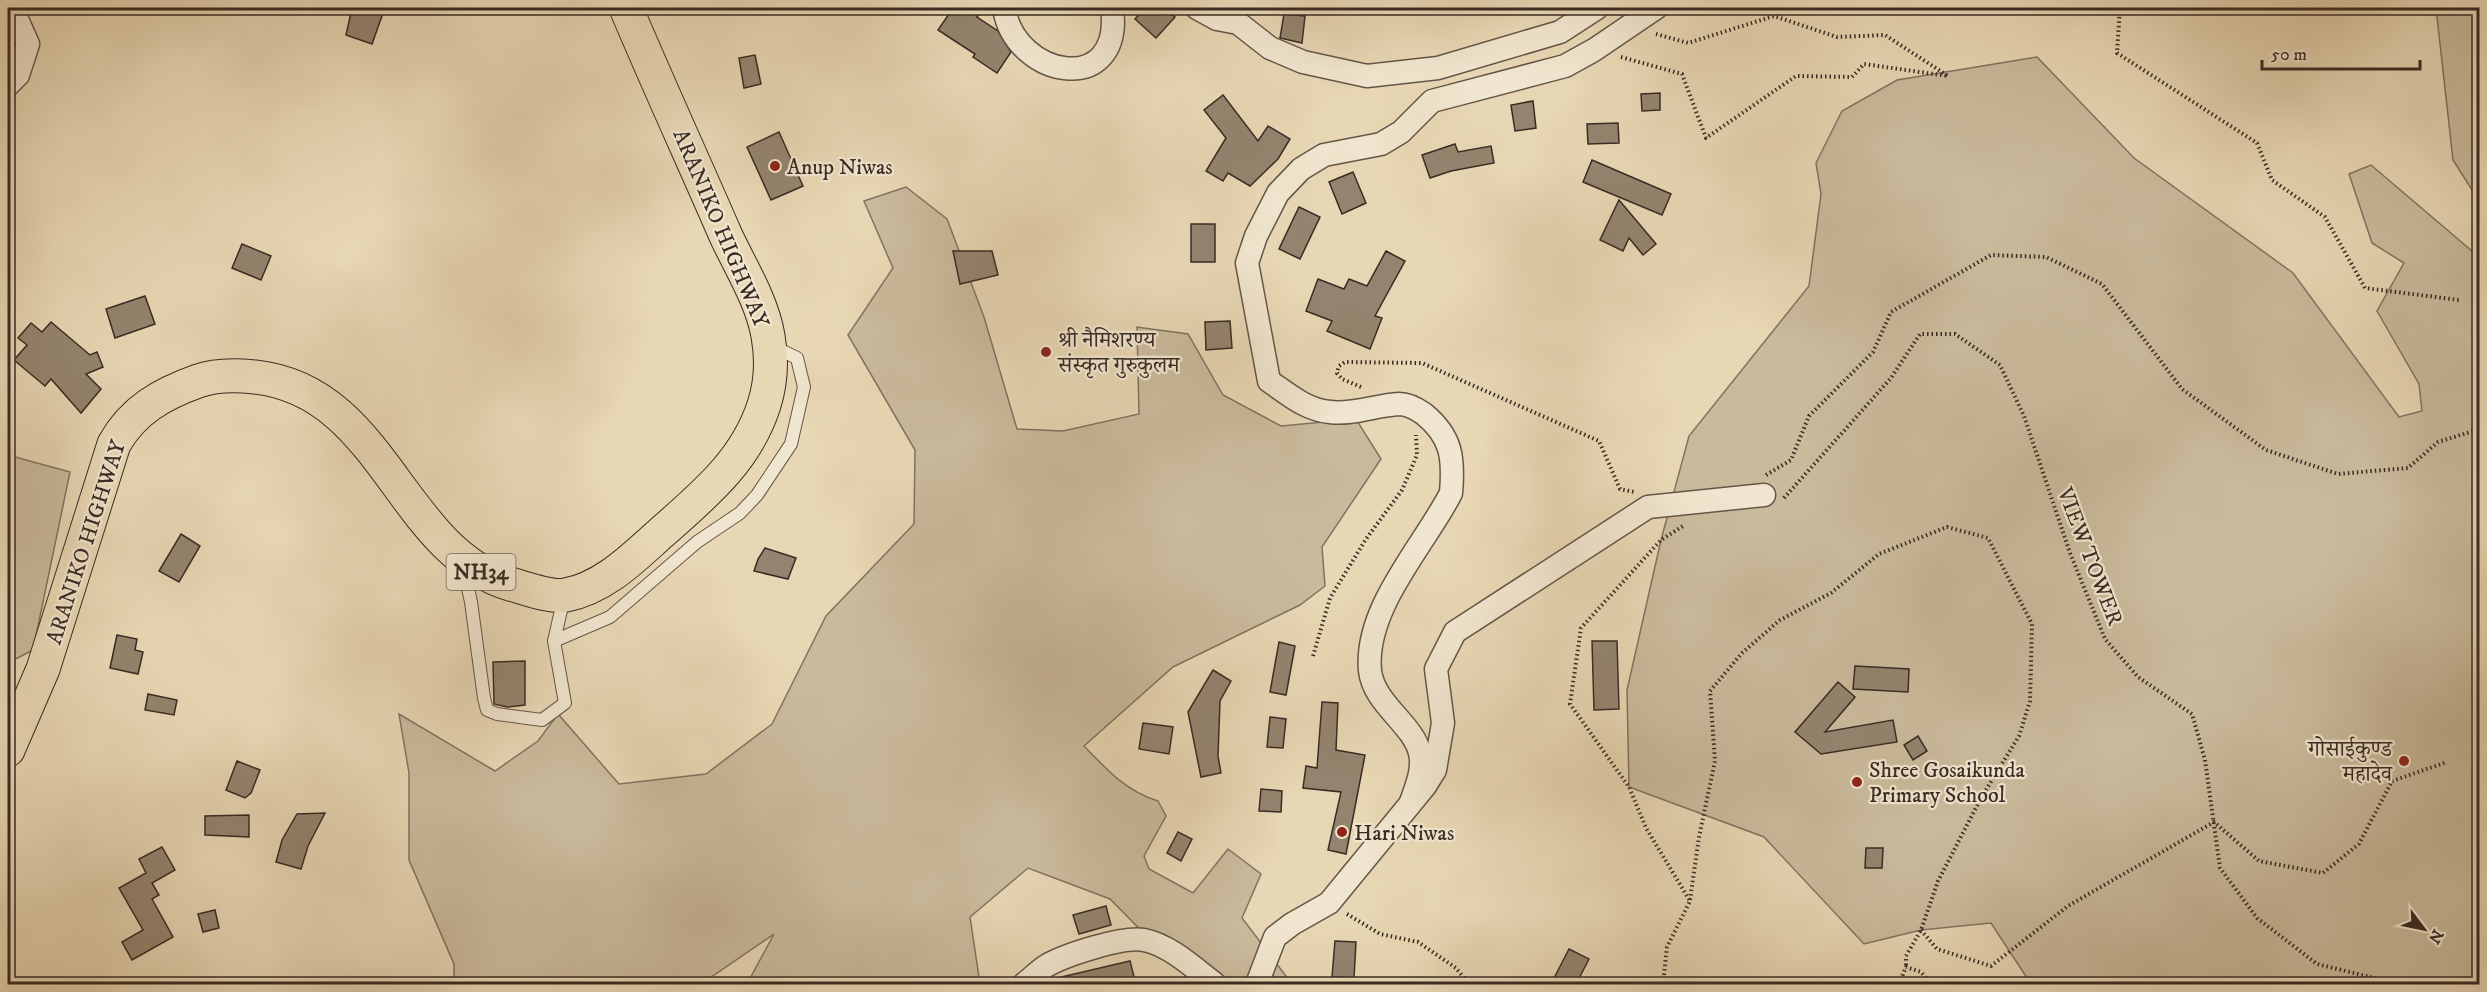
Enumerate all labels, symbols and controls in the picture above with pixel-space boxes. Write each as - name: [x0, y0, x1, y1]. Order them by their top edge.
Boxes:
- scale bar: [2262, 33, 2420, 71]
- text: 50 m: [2271, 44, 2307, 66]
- street label: ARANIKO HIGHWAY: [667, 125, 775, 333]
- place label: Anup Niwas: [787, 154, 893, 181]
- marker: Anup Niwas: [768, 159, 782, 173]
- place label: श्री नैमिशरण्य संस्कृत गुरुकुलम: [1057, 326, 1181, 379]
- marker: श्री नैमिशरण्य संस्कृत गुरुकुलम: [1039, 345, 1053, 359]
- street label: ARANIKO HIGHWAY: [41, 436, 133, 648]
- street label: VIEW TOWER: [2051, 483, 2128, 630]
- road number: NH34: [446, 554, 516, 590]
- place label: गोसाईकुण्ड महादेव: [2307, 736, 2394, 788]
- marker: गोसाईकुण्ड महादेव: [2397, 754, 2411, 768]
- place label: Shree Gosaikunda Primary School: [1869, 757, 2025, 809]
- marker: Shree Gosaikunda Primary School: [1850, 775, 1864, 789]
- place label: Hari Niwas: [1354, 820, 1454, 847]
- marker: Hari Niwas: [1335, 825, 1349, 839]
- north arrow: [2394, 899, 2454, 959]
- text: N: [2424, 926, 2448, 947]

